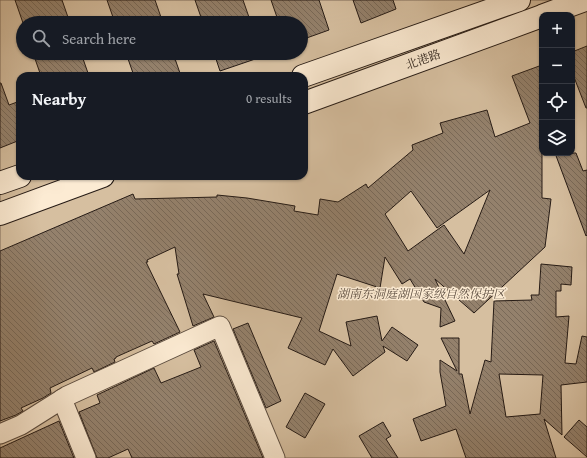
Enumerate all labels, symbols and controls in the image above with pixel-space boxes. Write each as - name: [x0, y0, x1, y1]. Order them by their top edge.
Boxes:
- map controls: [539, 12, 575, 156]
- button: +: [539, 12, 575, 48]
- search box: [16, 16, 308, 60]
- icon: search: [30, 27, 52, 49]
- text: Search here: [62, 28, 136, 49]
- street label: 北港路: [403, 45, 443, 73]
- button: −: [539, 48, 575, 84]
- button: locate: [539, 84, 575, 120]
- text: Nearby: [32, 86, 86, 111]
- text: 0 results: [246, 89, 292, 108]
- button: layers: [539, 120, 575, 156]
- park label: 湖南东洞庭湖国家级自然保护区: [337, 285, 507, 302]

